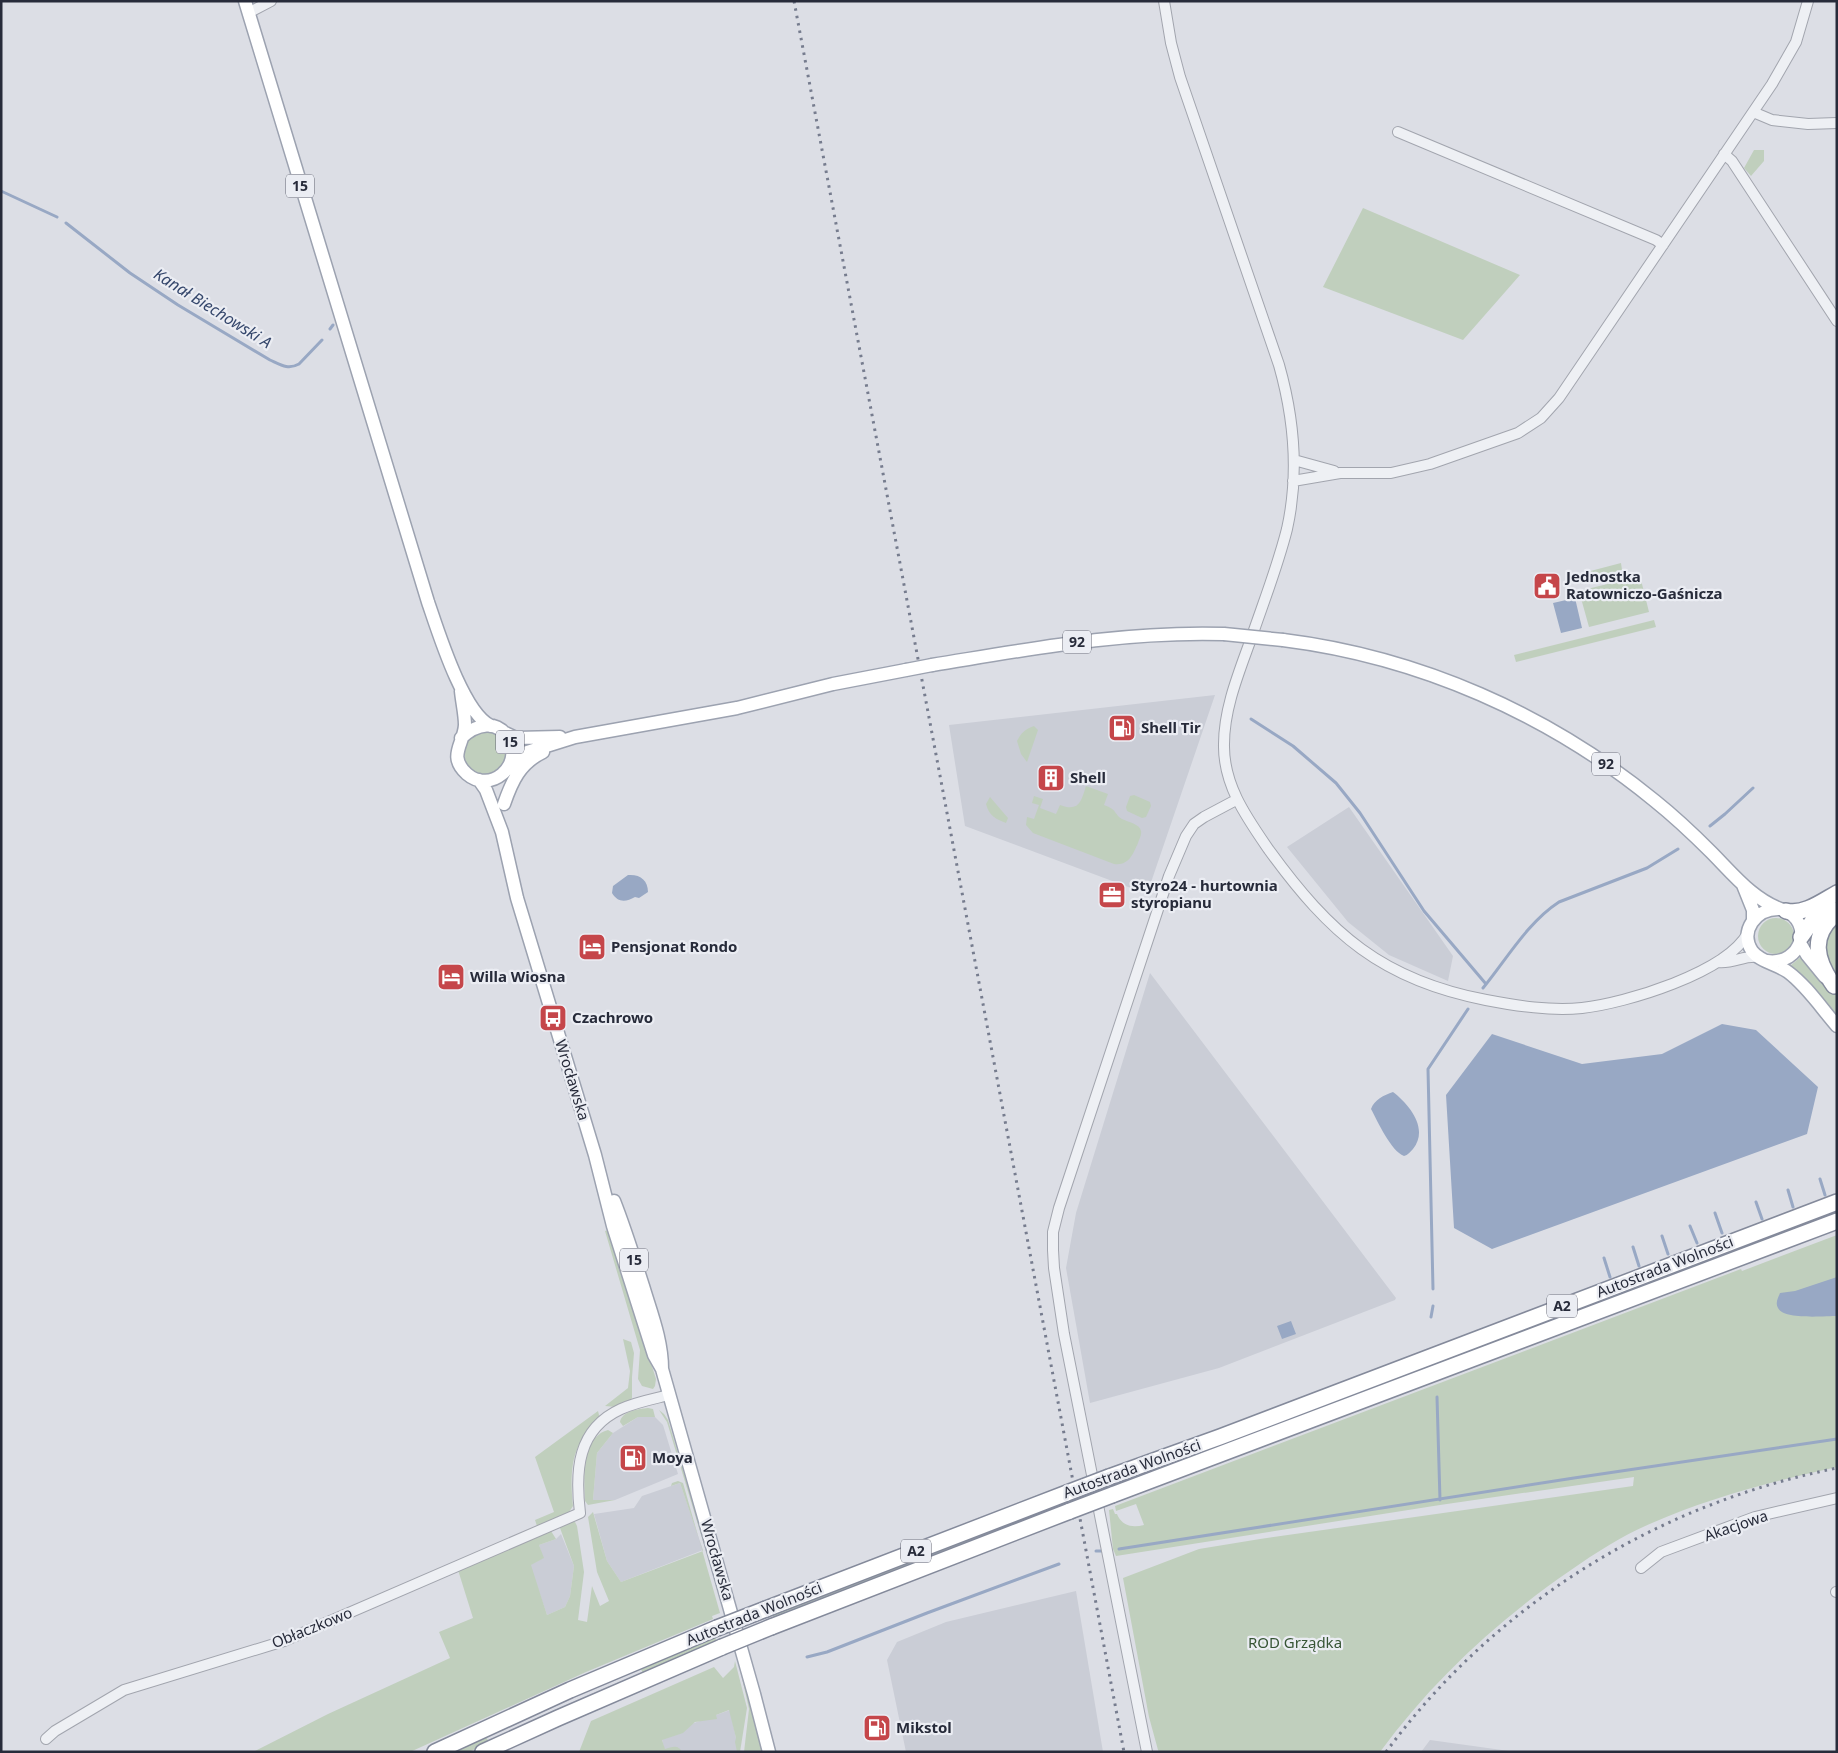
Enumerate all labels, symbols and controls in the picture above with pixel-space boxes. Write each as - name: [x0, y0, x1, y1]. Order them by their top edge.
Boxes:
- road number: 15: [286, 175, 314, 198]
- water label: Kanał Biechowski A: [150, 263, 276, 353]
- place label: Jednostka Ratowniczo-Gaśnicza: [1564, 566, 1723, 603]
- public building icon: Jednostka Ratowniczo-Gaśnicza: [1532, 571, 1562, 601]
- road number: 92: [1063, 630, 1091, 654]
- fuel station icon: Shell Tir: [1107, 713, 1137, 743]
- place label: Shell Tir: [1141, 717, 1201, 737]
- road number: 15: [496, 730, 524, 754]
- road number: 92: [1592, 752, 1620, 776]
- building icon: Shell: [1036, 763, 1066, 793]
- place label: Shell: [1070, 767, 1106, 787]
- place label: Styro24 - hurtownia styropianu: [1131, 875, 1278, 912]
- office icon: Styro24 - hurtownia styropianu: [1097, 880, 1127, 910]
- hotel icon: Pensjonat Rondo: [577, 932, 607, 962]
- place label: Pensjonat Rondo: [611, 936, 737, 956]
- hotel icon: Willa Wiosna: [436, 962, 466, 992]
- place label: Willa Wiosna: [470, 966, 565, 986]
- bus stop icon: Czachrowo: [538, 1003, 568, 1033]
- place label: Czachrowo: [572, 1007, 653, 1027]
- street label: Wrocławska: [551, 1037, 595, 1123]
- street label: Autostrada Wolności: [1593, 1231, 1736, 1301]
- road number: 15: [620, 1248, 648, 1272]
- road number: A2: [1547, 1294, 1577, 1318]
- street label: Autostrada Wolności: [1060, 1434, 1203, 1502]
- fuel station icon: Moya: [618, 1443, 648, 1473]
- place label: Moya: [652, 1447, 693, 1467]
- street label: Akacjowa: [1701, 1505, 1770, 1545]
- street label: Wrocławska: [697, 1517, 739, 1603]
- road number: A2: [901, 1540, 931, 1562]
- street label: Autostrada Wolności: [683, 1577, 825, 1650]
- street label: Obłaczkowo: [268, 1602, 355, 1652]
- park label: ROD Grządka: [1248, 1632, 1342, 1652]
- fuel station icon: Mikstol: [862, 1713, 892, 1743]
- place label: Mikstol: [896, 1717, 952, 1737]

